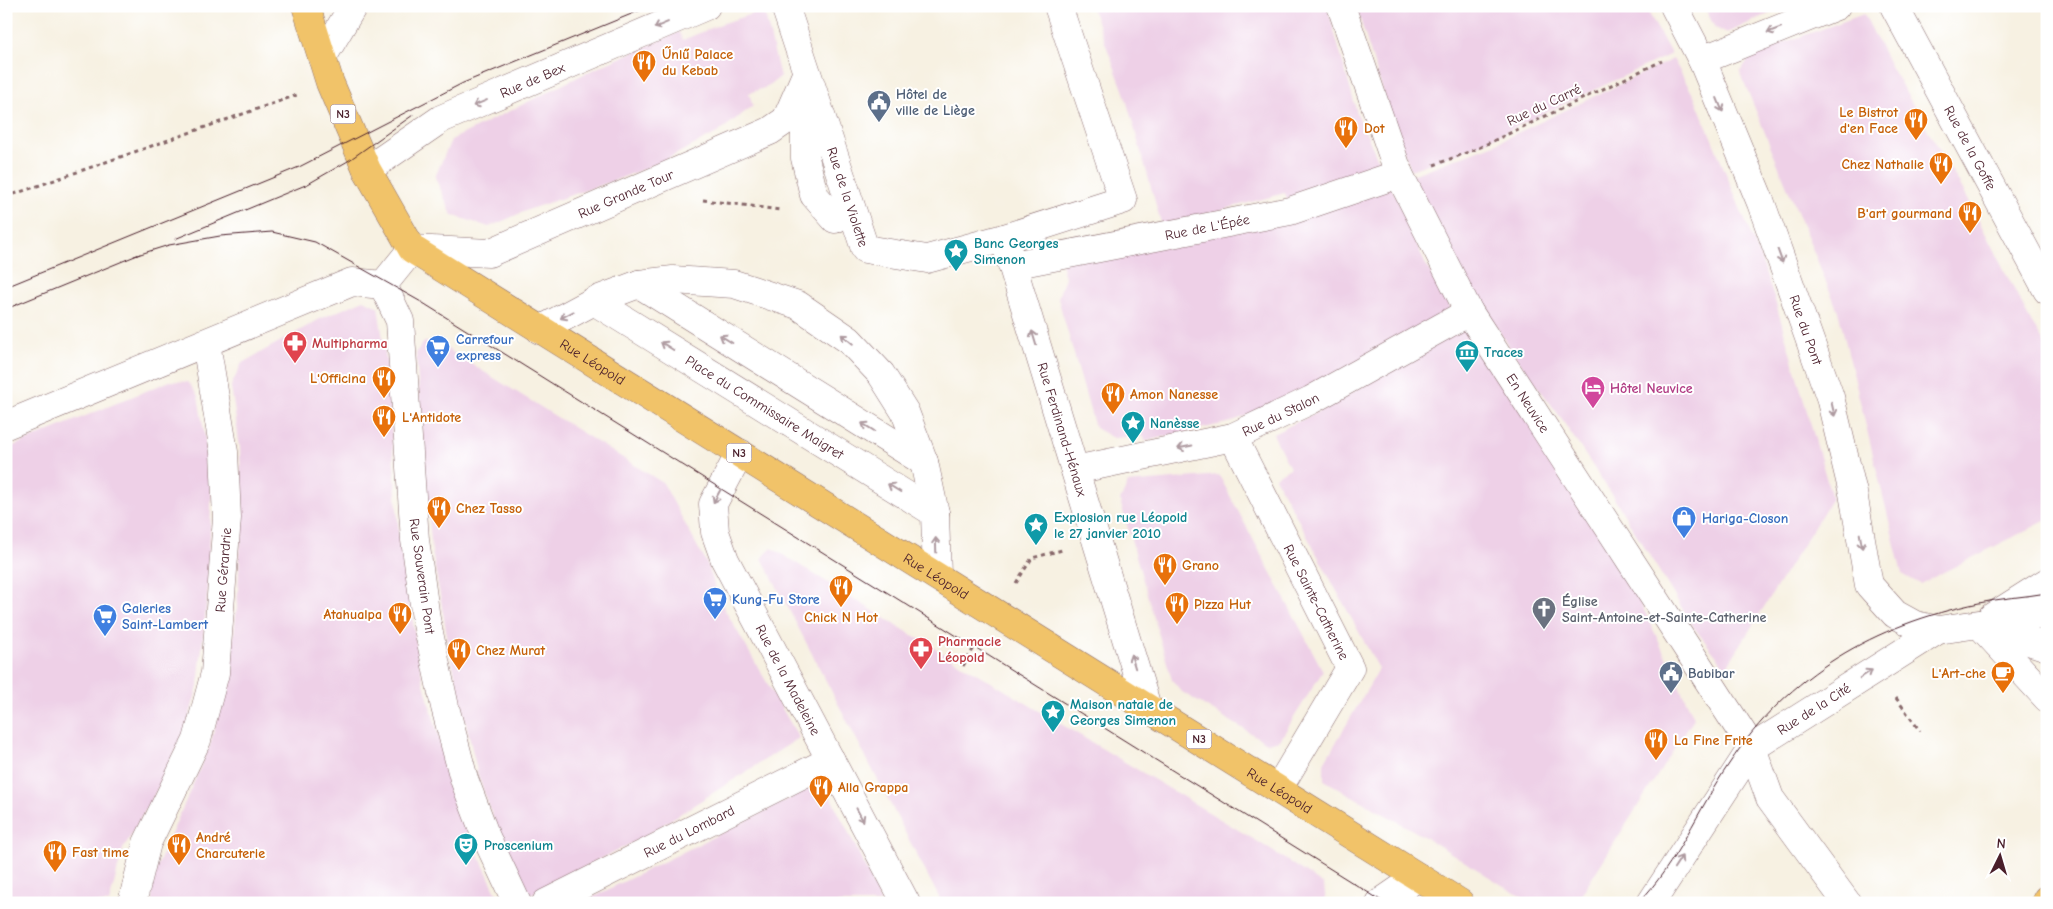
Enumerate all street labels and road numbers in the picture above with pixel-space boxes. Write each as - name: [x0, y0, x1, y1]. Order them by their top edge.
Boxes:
- street label: Rue de Bex: [497, 59, 567, 101]
- street label: Rue du Carré: [1504, 80, 1584, 130]
- street label: Rue de la Goffe: [1941, 103, 2000, 193]
- road number: N3: [330, 105, 356, 124]
- street label: Rue de la Violette: [823, 145, 872, 249]
- street label: Rue Grande Tour: [575, 165, 677, 222]
- street label: Rue de L'Épée: [1164, 211, 1251, 244]
- street label: Rue du Pont: [1786, 293, 1827, 368]
- street label: Rue Léopold: [557, 335, 628, 388]
- street label: Place du Commissaire Maigret: [682, 352, 848, 463]
- street label: Rue Ferdinand-Hénaux: [1034, 360, 1091, 499]
- street label: En Neuvice: [1503, 370, 1553, 436]
- street label: Rue du Stalon: [1239, 389, 1322, 440]
- road number: N3: [726, 443, 752, 462]
- street label: Rue Souverain Pont: [405, 517, 439, 636]
- street label: Rue Gérardrie: [211, 527, 235, 613]
- street label: Rue Sainte-Catherine: [1280, 541, 1353, 663]
- street label: Rue Léopold: [900, 549, 972, 603]
- street label: Rue de la Madeleine: [752, 622, 824, 738]
- street label: Rue de la Cité: [1774, 679, 1854, 739]
- road number: N3: [1186, 730, 1212, 749]
- street label: Rue Léopold: [1244, 764, 1316, 817]
- street label: Rue du Lombard: [641, 801, 737, 861]

